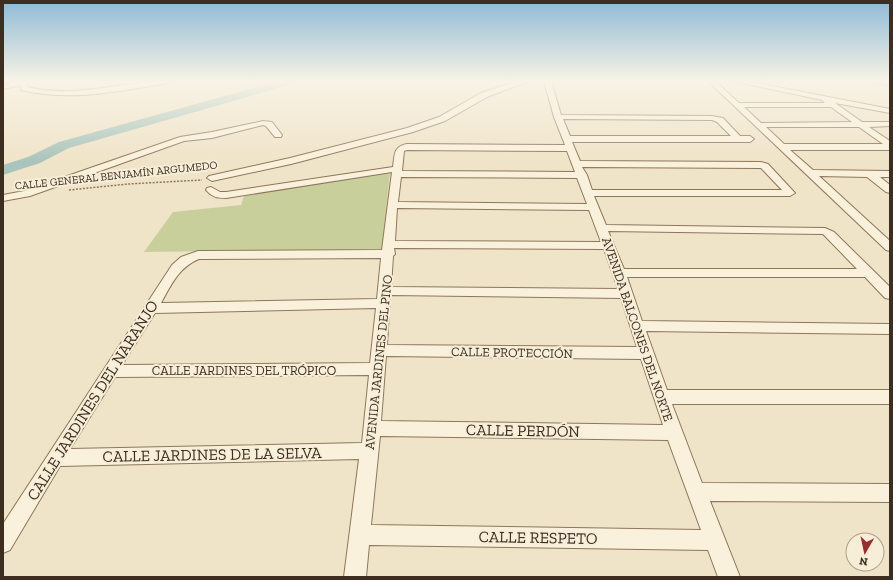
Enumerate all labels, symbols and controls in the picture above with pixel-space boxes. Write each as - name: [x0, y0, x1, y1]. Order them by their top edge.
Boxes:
- street label: CALLE GENERAL BENJAMÍN ARGUMEDO: [14, 158, 218, 193]
- street label: AVENIDA BALCONES DEL NORTE: [599, 235, 676, 424]
- street label: AVENIDA JARDINES DEL PINO: [362, 274, 395, 450]
- street label: CALLE JARDINES DEL NARANJO: [23, 296, 162, 504]
- street label: CALLE PROTECCIÓN: [451, 344, 573, 361]
- street label: CALLE JARDINES DEL TRÓPICO: [152, 363, 336, 378]
- street label: CALLE PERDÓN: [466, 420, 580, 441]
- street label: CALLE JARDINES DE LA SELVA: [102, 443, 322, 466]
- street label: CALLE RESPETO: [478, 527, 598, 548]
- north arrow: [845, 532, 885, 572]
- text: N: [858, 554, 869, 568]

